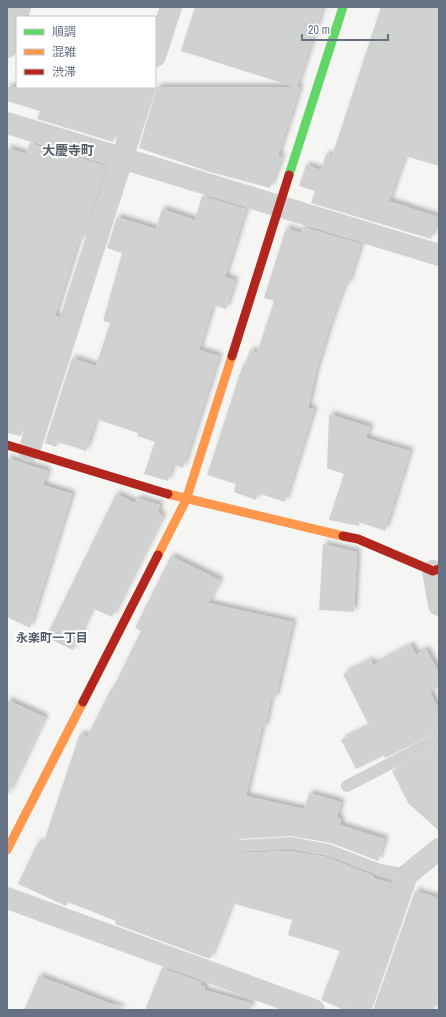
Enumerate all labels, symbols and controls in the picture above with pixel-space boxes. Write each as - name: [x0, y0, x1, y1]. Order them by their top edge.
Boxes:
- legend: [16, 16, 156, 88]
- scale bar: [302, 16, 388, 42]
- text: 20 m: [308, 22, 330, 38]
- text: 順調: [52, 24, 76, 40]
- text: 混雑: [52, 44, 76, 60]
- text: 渋滞: [52, 64, 76, 80]
- district label: 大慶寺町: [42, 142, 94, 159]
- district label: 永楽町一丁目: [16, 630, 88, 646]

